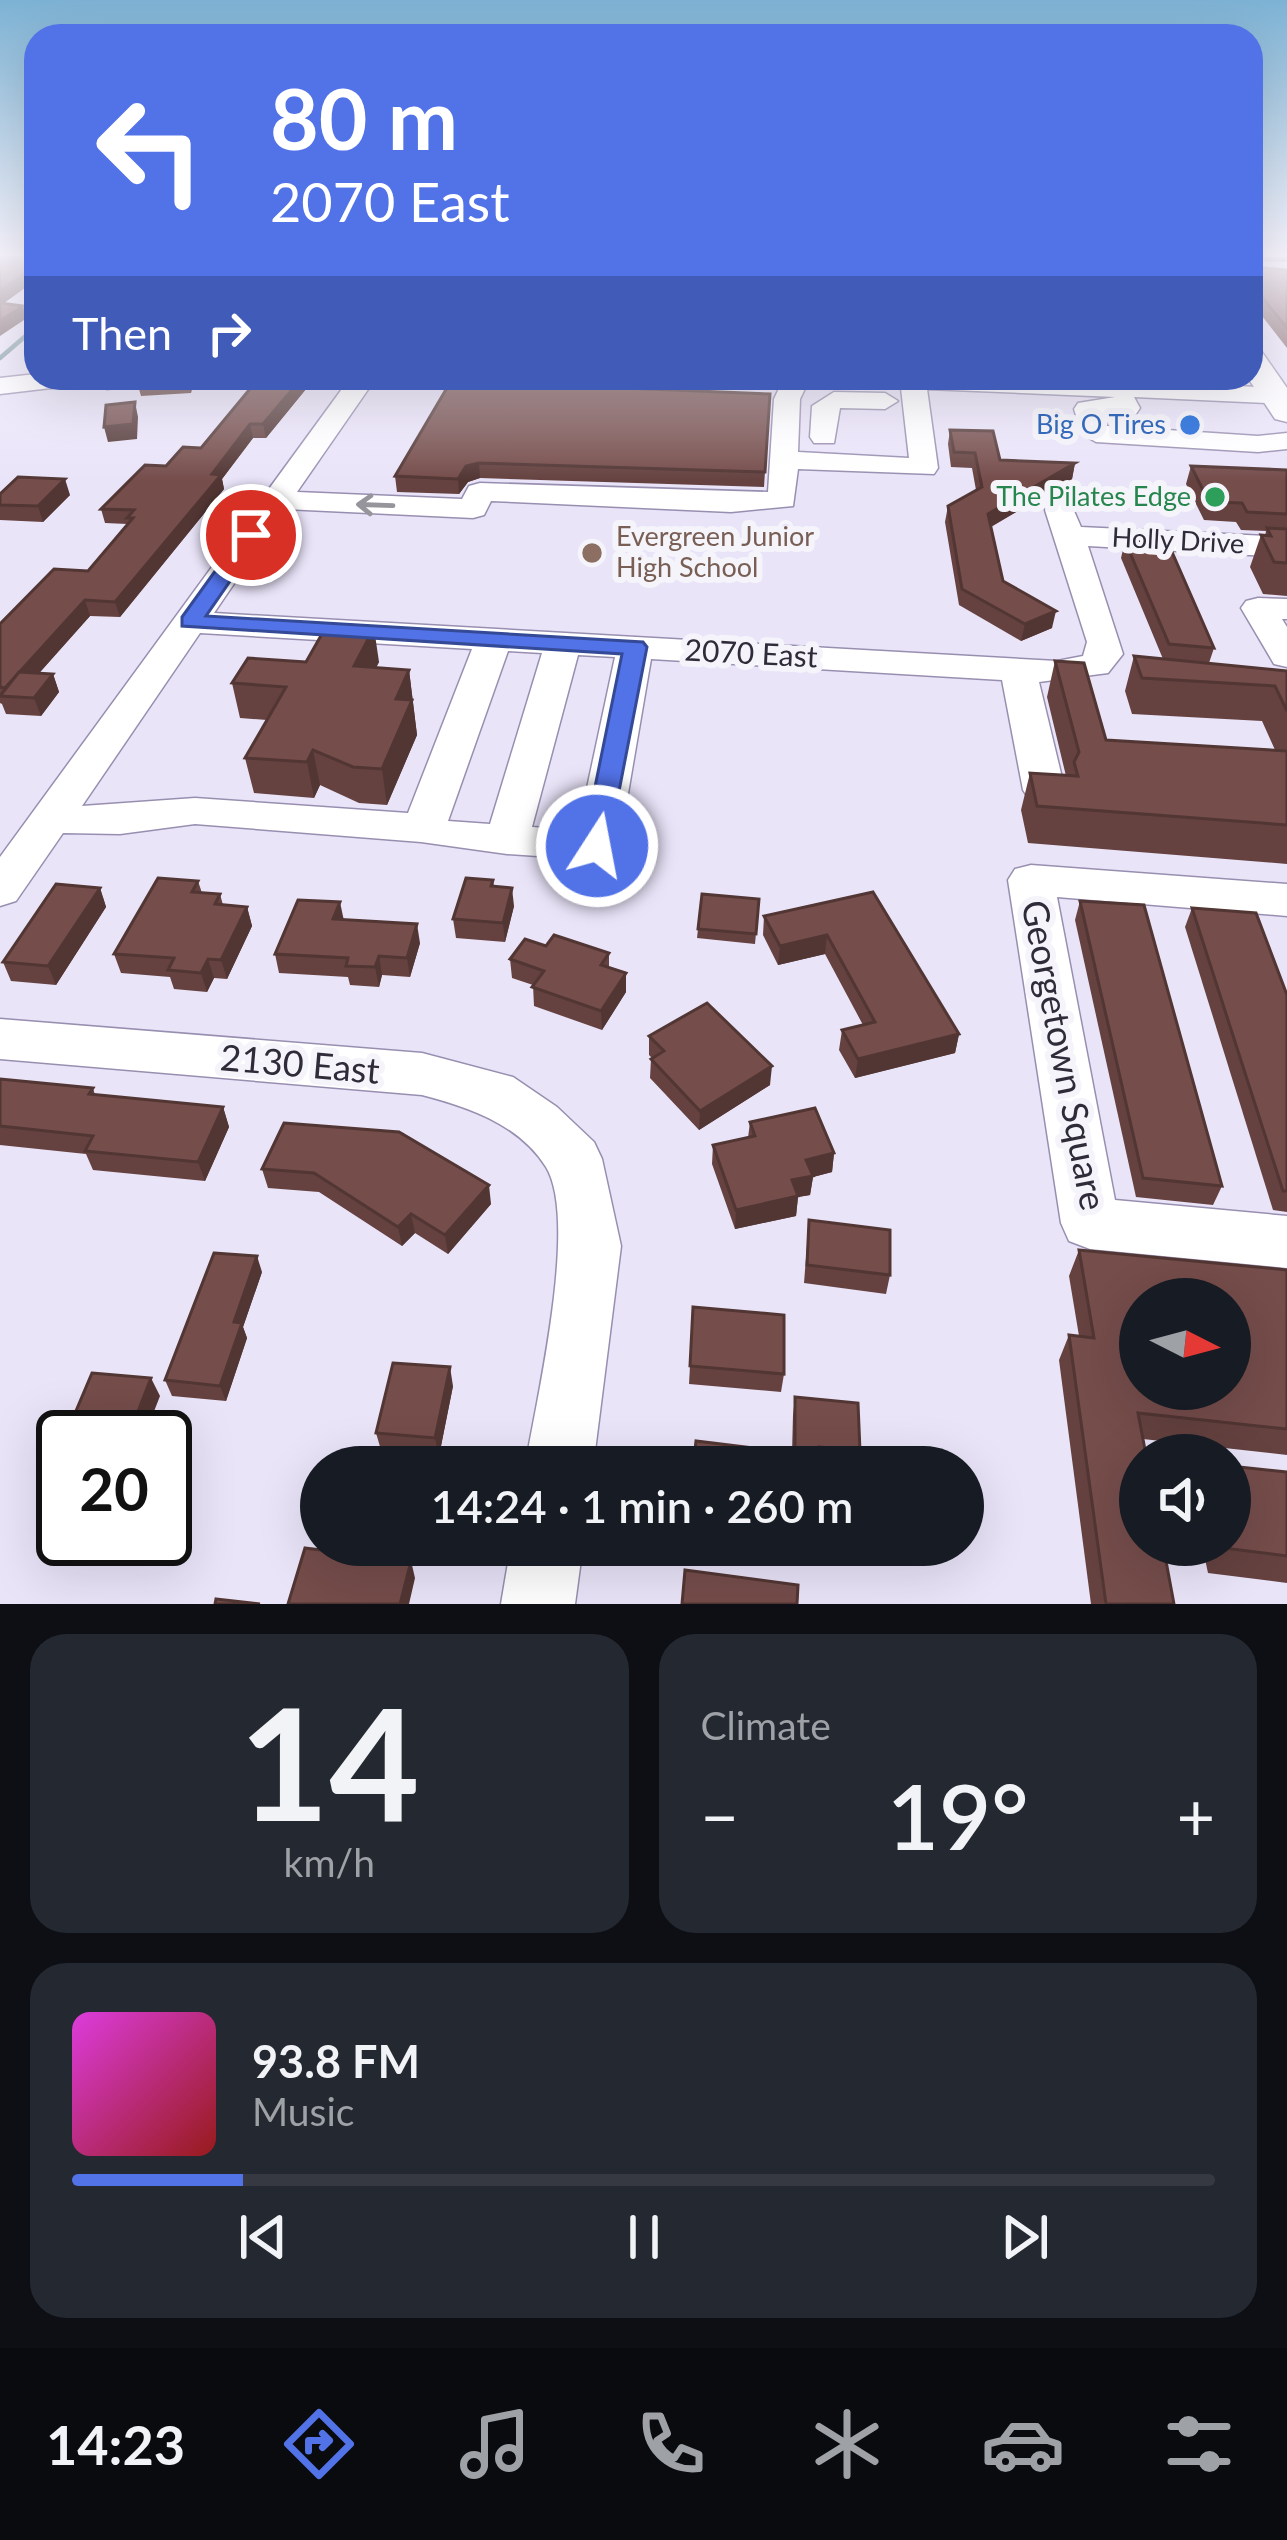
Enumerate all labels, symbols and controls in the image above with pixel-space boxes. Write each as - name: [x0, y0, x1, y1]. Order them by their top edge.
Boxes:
- text: 80 m: [270, 67, 458, 168]
- icon: left: [72, 72, 228, 228]
- text: 2070 East: [270, 169, 510, 234]
- icon: right: [196, 300, 262, 366]
- text: Then: [72, 306, 172, 360]
- place label: Big O Tires: [1036, 407, 1166, 440]
- marker: Big O Tires: [1177, 412, 1203, 438]
- place label: The Pilates Edge: [996, 479, 1191, 512]
- pin: [200, 484, 302, 586]
- marker: The Pilates Edge: [1202, 484, 1228, 510]
- one-way arrow: [356, 493, 395, 516]
- icon: arrive: [218, 502, 284, 568]
- place label: Evergreen Junior High School: [616, 519, 814, 583]
- street label: Holly Drive: [1111, 520, 1245, 559]
- marker: Evergreen Junior High School: [579, 540, 605, 566]
- street label: 2070 East: [684, 631, 819, 673]
- position arrow: [534, 783, 660, 909]
- street label: Georgetown Square: [1013, 896, 1117, 1214]
- street label: 2130 East: [219, 1034, 382, 1092]
- north arrow: [1119, 1278, 1251, 1410]
- map controls: [1119, 1278, 1251, 1566]
- speed limit sign: 20: [36, 1410, 192, 1566]
- button: sound: [1119, 1434, 1251, 1566]
- text: 14:24 · 1 min · 260 m: [431, 1479, 853, 1533]
- text: 14: [239, 1667, 420, 1854]
- text: Climate: [701, 1702, 831, 1748]
- text: 19°: [887, 1761, 1029, 1869]
- text: −: [701, 1776, 739, 1855]
- text: +: [1177, 1776, 1215, 1855]
- text: km/h: [284, 1839, 375, 1885]
- text: 93.8 FM: [252, 2034, 420, 2088]
- text: Music: [252, 2088, 354, 2134]
- icon: previous: [230, 2204, 296, 2270]
- icon: pause: [611, 2204, 677, 2270]
- icon: next: [992, 2204, 1058, 2270]
- icon: directions: [277, 2402, 361, 2486]
- icon: music: [453, 2402, 537, 2486]
- icon: phone: [629, 2402, 713, 2486]
- icon: climate: [805, 2402, 889, 2486]
- icon: car: [981, 2402, 1065, 2486]
- icon: filters: [1157, 2402, 1241, 2486]
- text: 14:23: [46, 2412, 185, 2477]

